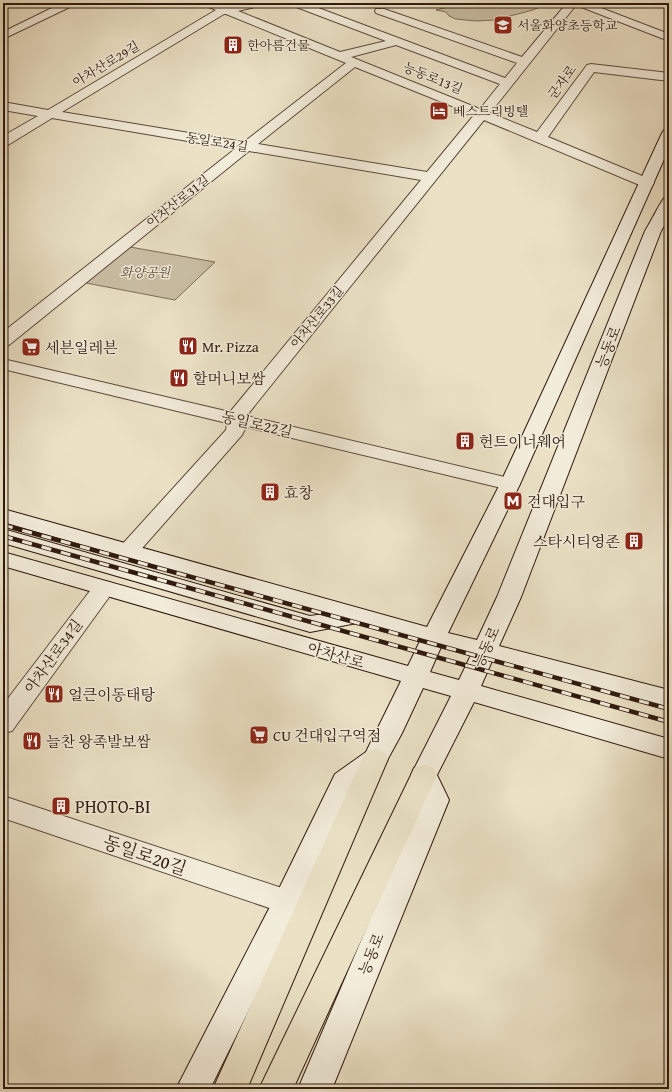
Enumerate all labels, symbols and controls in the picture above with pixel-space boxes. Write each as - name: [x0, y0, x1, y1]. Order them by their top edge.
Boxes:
- school or university icon: 서울화양초등학교: [492, 14, 514, 36]
- place label: 서울화양초등학교: [517, 16, 618, 35]
- building icon: 한아름건물: [222, 34, 244, 56]
- street label: 아차산로29길: [69, 36, 143, 92]
- place label: 한아름건물: [247, 36, 310, 55]
- street label: 능동로13길: [400, 57, 466, 99]
- street label: 군자로: [543, 61, 581, 103]
- hotel icon: 베스트리빙텔: [428, 100, 450, 122]
- place label: 베스트리빙텔: [453, 102, 528, 121]
- street label: 동일로24길: [185, 128, 249, 156]
- street label: 아차산로31길: [142, 170, 214, 232]
- park label: 화양공원: [120, 263, 172, 282]
- street label: 아차산로33길: [286, 282, 348, 352]
- street label: 능동로: [590, 322, 626, 371]
- restaurant icon: Mr. Pizza: [177, 335, 199, 357]
- supermarket icon: 세븐일레븐: [20, 336, 42, 358]
- place label: Mr. Pizza: [202, 336, 259, 357]
- place label: 세븐일레븐: [45, 337, 118, 358]
- restaurant icon: 할머니보쌈: [168, 367, 190, 389]
- place label: 할머니보쌈: [193, 368, 266, 389]
- street label: 동일로22길: [219, 406, 295, 442]
- building icon: 헌트이너웨어: [454, 430, 476, 452]
- place label: 헌트이너웨어: [479, 431, 566, 452]
- building icon: 효창: [259, 481, 281, 503]
- place label: 효창: [284, 482, 313, 503]
- metro station icon: 건대입구: [502, 490, 524, 512]
- place label: 건대입구: [527, 491, 585, 512]
- building icon: 스타시티영존: [623, 530, 645, 552]
- place label: 스타시티영존: [533, 531, 620, 552]
- street label: 아차산로34길: [19, 615, 87, 697]
- street label: 능동로: [467, 622, 505, 671]
- street label: 아차산로: [305, 637, 367, 673]
- restaurant icon: 얼큰이동태탕: [43, 683, 65, 705]
- place label: 얼큰이동태탕: [68, 684, 155, 705]
- supermarket icon: CU 건대입구역점: [248, 724, 270, 746]
- place label: CU 건대입구역점: [273, 725, 381, 746]
- restaurant icon: 늘찬 왕족발보쌈: [21, 730, 43, 752]
- place label: 늘찬 왕족발보쌈: [46, 731, 151, 752]
- place label: PHOTO-BI: [75, 793, 151, 820]
- building icon: PHOTO-BI: [50, 795, 72, 817]
- street label: 동일로20길: [100, 828, 190, 882]
- street label: 능동로: [353, 929, 389, 978]

